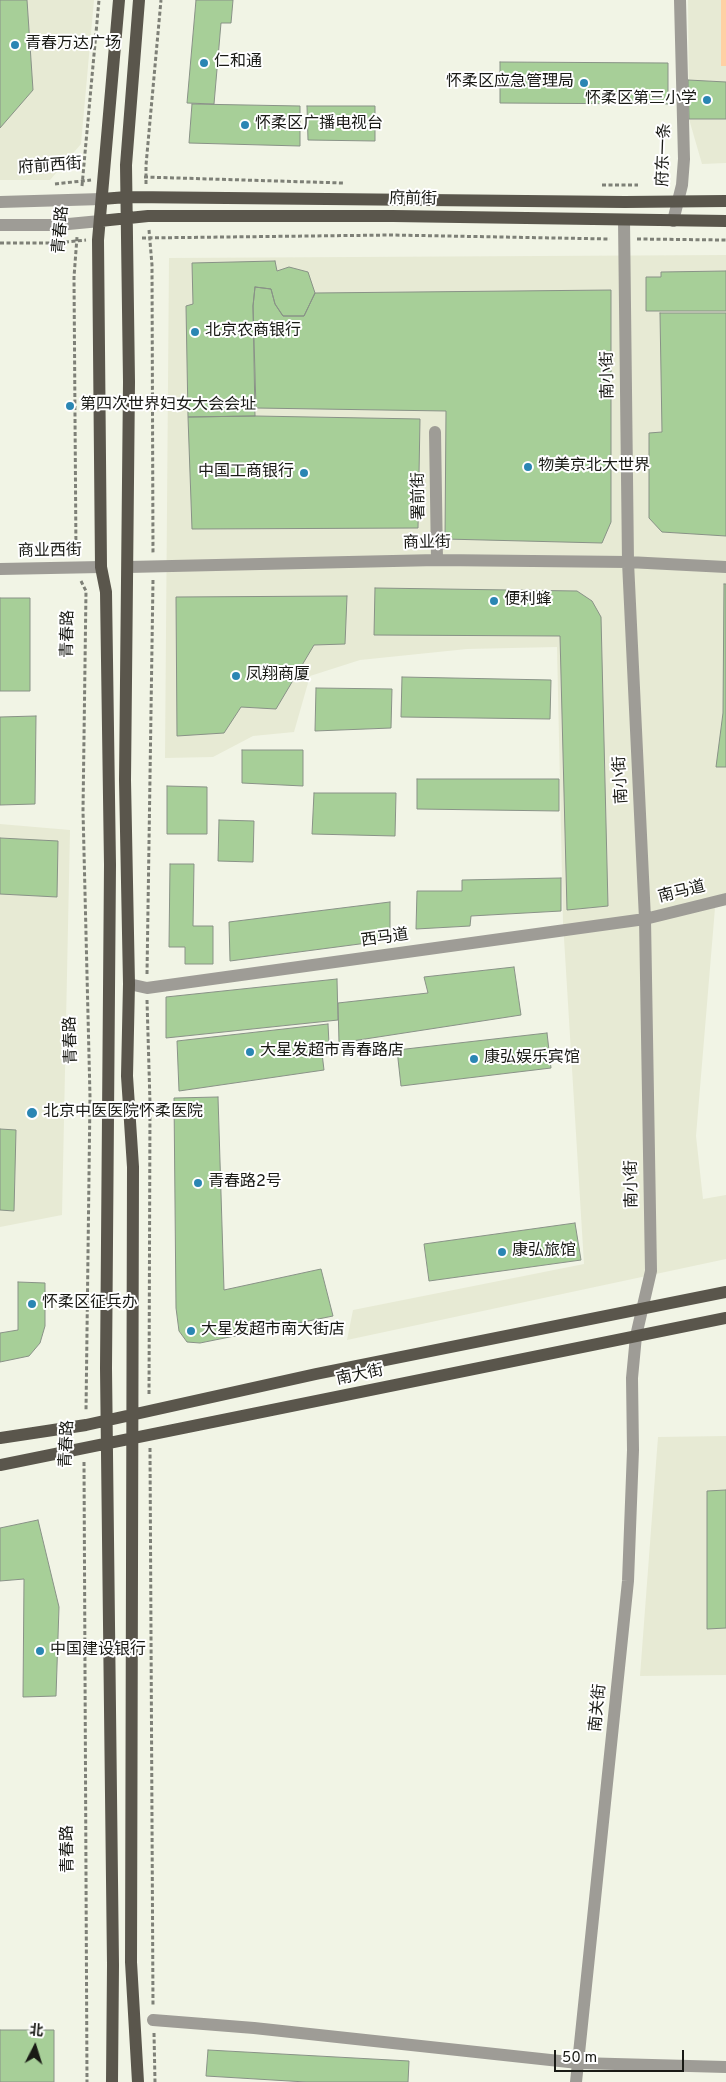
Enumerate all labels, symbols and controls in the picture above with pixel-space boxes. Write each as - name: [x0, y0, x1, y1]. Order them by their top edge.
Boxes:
- place label: 青春万达广场: [25, 35, 121, 55]
- marker: 青春万达广场: [9, 39, 21, 51]
- place label: 仁和通: [214, 53, 262, 73]
- marker: 仁和通: [198, 57, 210, 69]
- place label: 怀柔区应急管理局: [446, 73, 574, 93]
- marker: 怀柔区应急管理局: [578, 77, 590, 89]
- place label: 怀柔区第三小学: [585, 90, 697, 110]
- marker: 怀柔区第三小学: [701, 94, 713, 106]
- place label: 怀柔区广播电视台: [255, 115, 383, 135]
- marker: 怀柔区广播电视台: [239, 119, 251, 131]
- street label: 府东一条: [654, 123, 676, 187]
- street label: 府前西街: [17, 155, 83, 179]
- street label: 府前街: [389, 190, 437, 210]
- street label: 青春路: [50, 205, 74, 255]
- place label: 北京农商银行: [205, 322, 301, 342]
- marker: 北京农商银行: [189, 326, 201, 338]
- street label: 南小街: [599, 351, 619, 399]
- place label: 第四次世界妇女大会会址: [80, 396, 256, 416]
- marker: 第四次世界妇女大会会址: [64, 400, 76, 412]
- place label: 物美京北大世界: [538, 457, 650, 477]
- marker: 物美京北大世界: [522, 461, 534, 473]
- place label: 中国工商银行: [198, 463, 294, 483]
- marker: 中国工商银行: [298, 467, 310, 479]
- street label: 署前街: [410, 472, 430, 520]
- street label: 商业街: [403, 534, 451, 554]
- street label: 商业西街: [18, 542, 82, 562]
- place label: 便利蜂: [504, 591, 552, 611]
- marker: 便利蜂: [488, 595, 500, 607]
- street label: 青春路: [59, 610, 79, 658]
- place label: 凤翔商厦: [246, 666, 310, 686]
- marker: 凤翔商厦: [230, 670, 242, 682]
- street label: 南小街: [611, 756, 633, 804]
- street label: 南马道: [656, 878, 708, 908]
- street label: 西马道: [360, 926, 410, 952]
- street label: 青春路: [62, 1016, 82, 1064]
- place label: 大星发超市青春路店: [260, 1042, 404, 1062]
- marker: 大星发超市青春路店: [244, 1046, 256, 1058]
- place label: 康弘娱乐宾馆: [484, 1049, 580, 1069]
- marker: 康弘娱乐宾馆: [468, 1053, 480, 1065]
- place label: 北京中医医院怀柔医院: [43, 1103, 203, 1123]
- marker: 北京中医医院怀柔医院: [25, 1106, 39, 1120]
- street label: 南小街: [623, 1160, 643, 1208]
- place label: 青春路2号: [208, 1173, 282, 1193]
- marker: 青春路2号: [192, 1177, 204, 1189]
- place label: 康弘旅馆: [512, 1242, 576, 1262]
- marker: 康弘旅馆: [496, 1246, 508, 1258]
- place label: 怀柔区征兵办: [42, 1294, 138, 1314]
- marker: 怀柔区征兵办: [26, 1298, 38, 1310]
- place label: 大星发超市南大街店: [201, 1321, 345, 1341]
- marker: 大星发超市南大街店: [185, 1325, 197, 1337]
- street label: 南大街: [335, 1362, 385, 1390]
- street label: 青春路: [57, 1420, 79, 1468]
- place label: 中国建设银行: [50, 1641, 146, 1661]
- marker: 中国建设银行: [34, 1645, 46, 1657]
- street label: 南关街: [587, 1683, 611, 1733]
- street label: 青春路: [59, 1825, 79, 1873]
- north arrow: [10, 2022, 60, 2072]
- text: 北: [29, 2022, 44, 2041]
- scale bar: [556, 2040, 686, 2072]
- text: 50 m: [562, 2049, 597, 2068]

